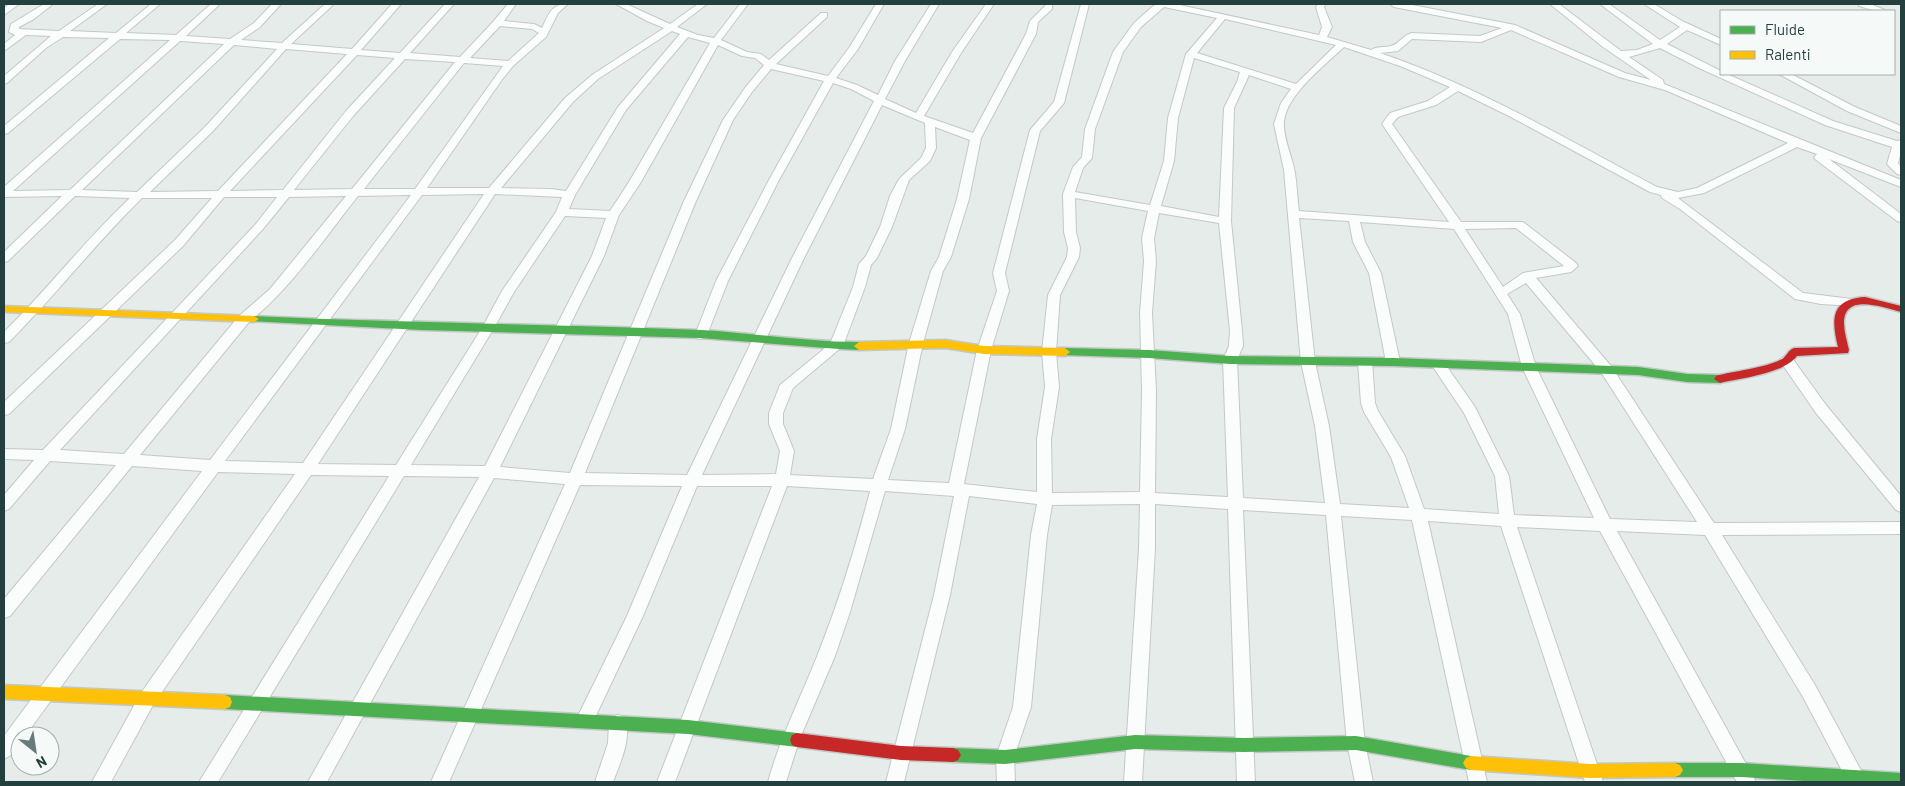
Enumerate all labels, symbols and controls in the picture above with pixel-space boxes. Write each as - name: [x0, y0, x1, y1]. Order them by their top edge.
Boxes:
- legend: [1720, 10, 1895, 75]
- text: Fluide: [1765, 20, 1805, 38]
- text: Ralenti: [1765, 45, 1811, 63]
- north arrow: [10, 726, 60, 776]
- text: N: [33, 753, 50, 772]

